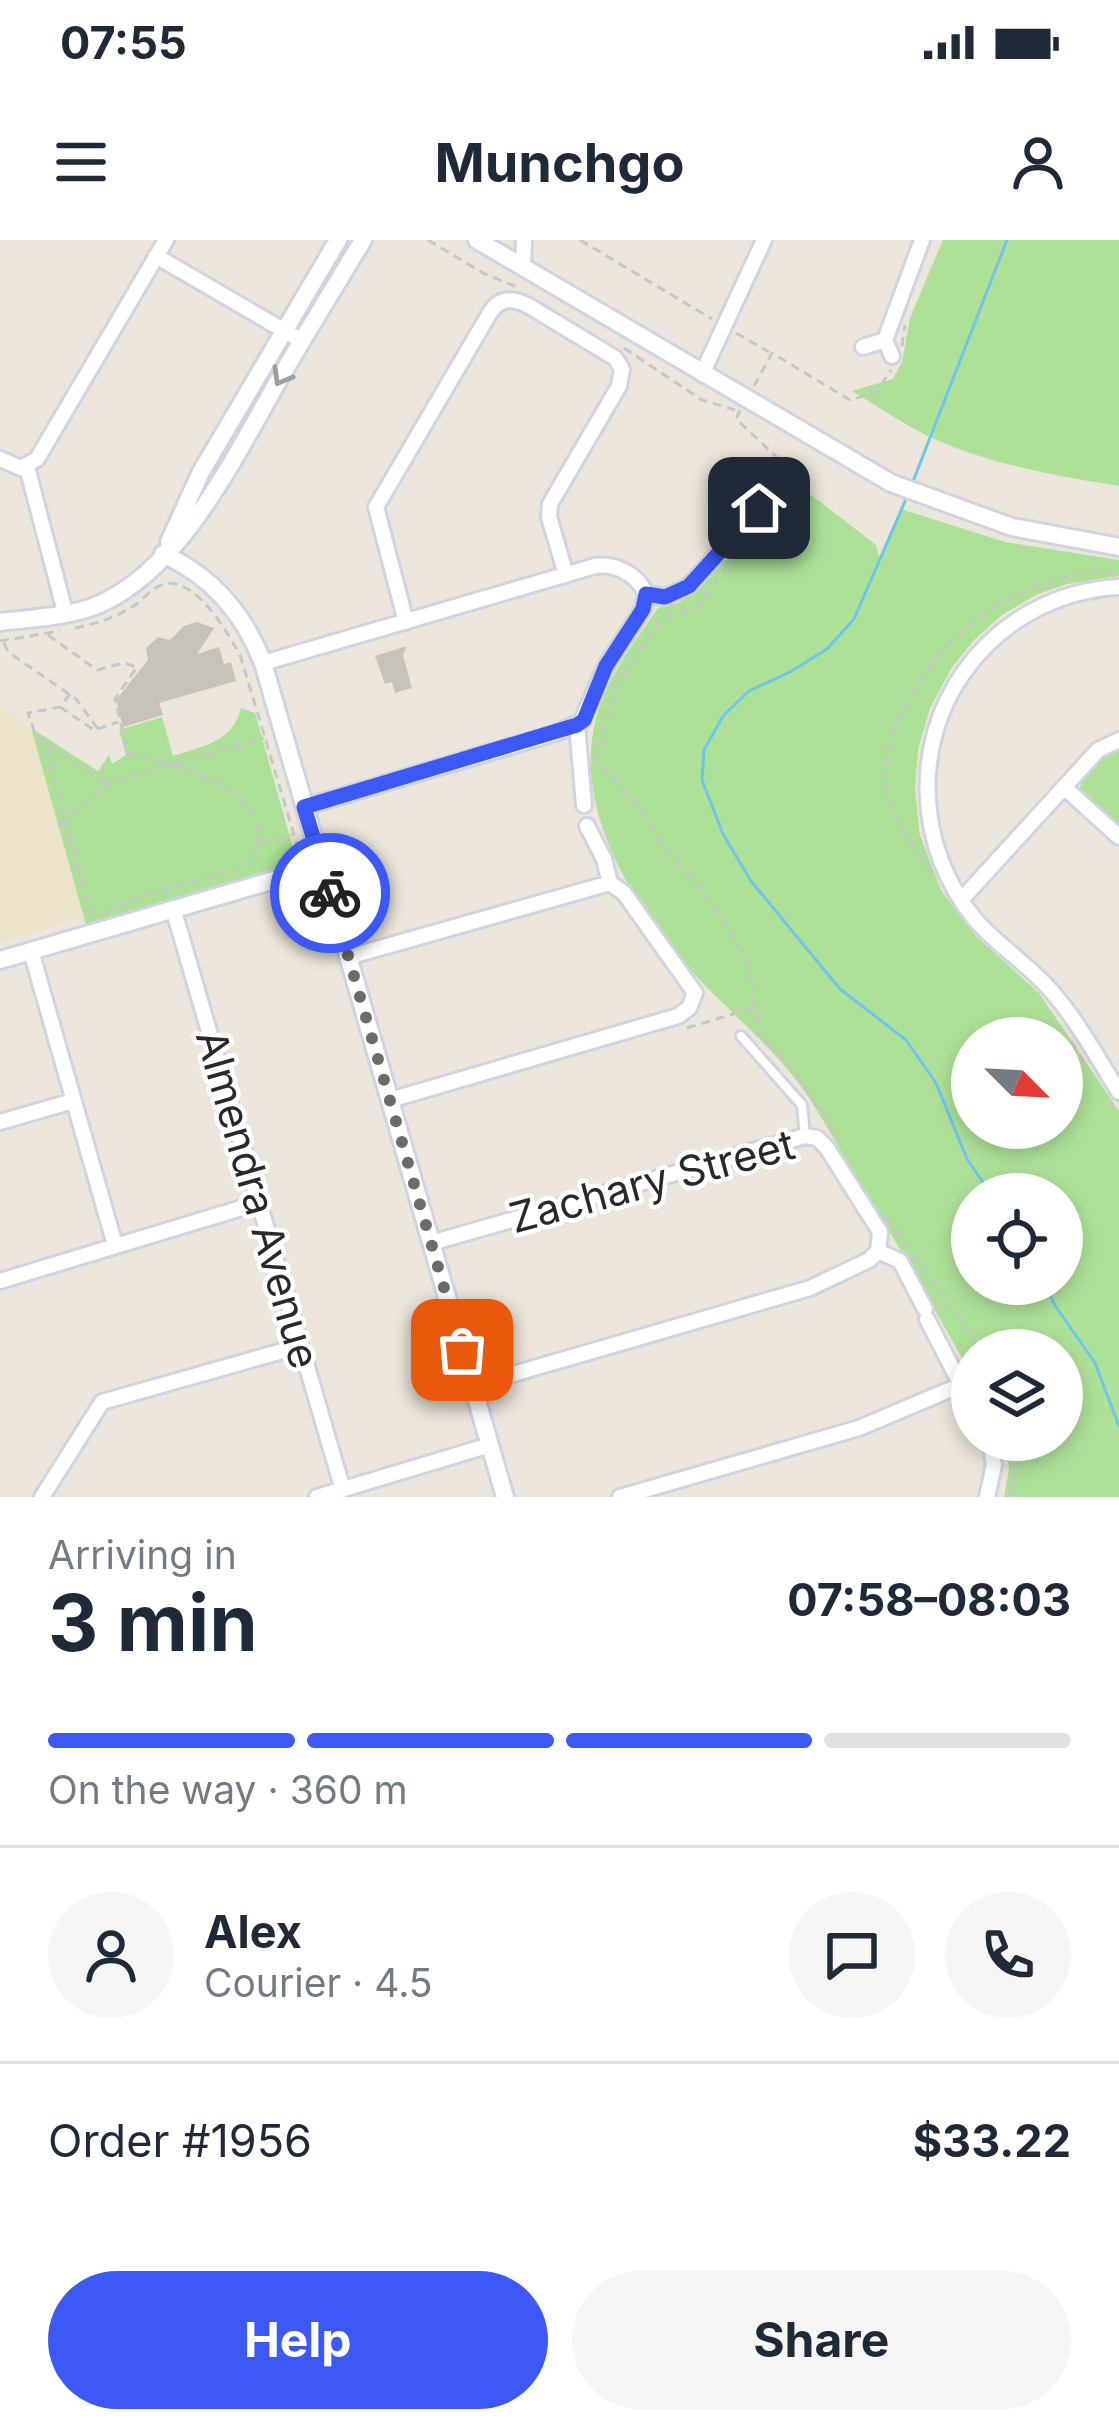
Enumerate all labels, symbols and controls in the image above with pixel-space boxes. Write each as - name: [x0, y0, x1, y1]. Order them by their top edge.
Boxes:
- text: 07:55: [60, 15, 187, 70]
- icon: menu: [48, 129, 114, 195]
- icon: person: [1005, 129, 1071, 195]
- text: Munchgo: [434, 130, 685, 195]
- one-way arrow: [273, 364, 296, 385]
- pin: [708, 457, 810, 559]
- icon: home: [726, 475, 792, 541]
- courier: [270, 833, 390, 953]
- icon: bike: [297, 860, 363, 926]
- north arrow: [951, 1017, 1083, 1149]
- map controls: [951, 1017, 1083, 1461]
- street label: Almendra Avenue: [186, 1024, 331, 1374]
- street label: Zachary Street: [504, 1118, 800, 1243]
- button: locate: [951, 1173, 1083, 1305]
- pin: [411, 1299, 513, 1401]
- icon: bag: [429, 1317, 495, 1383]
- button: layers: [951, 1329, 1083, 1461]
- text: Arriving in: [48, 1531, 237, 1578]
- text: 07:58–08:03: [787, 1572, 1071, 1627]
- text: 3 min: [48, 1575, 258, 1670]
- text: On the way · 360 m: [48, 1766, 408, 1813]
- button: person: [48, 1892, 174, 2018]
- button: chat: [789, 1892, 915, 2018]
- button: phone: [945, 1892, 1071, 2018]
- text: Alex: [204, 1904, 302, 1959]
- text: Courier · 4.5: [204, 1959, 433, 2006]
- text: Order #1956: [48, 2113, 312, 2168]
- text: $33.22: [913, 2113, 1071, 2168]
- button: Help: [48, 2271, 548, 2409]
- button: Share: [572, 2271, 1071, 2409]

